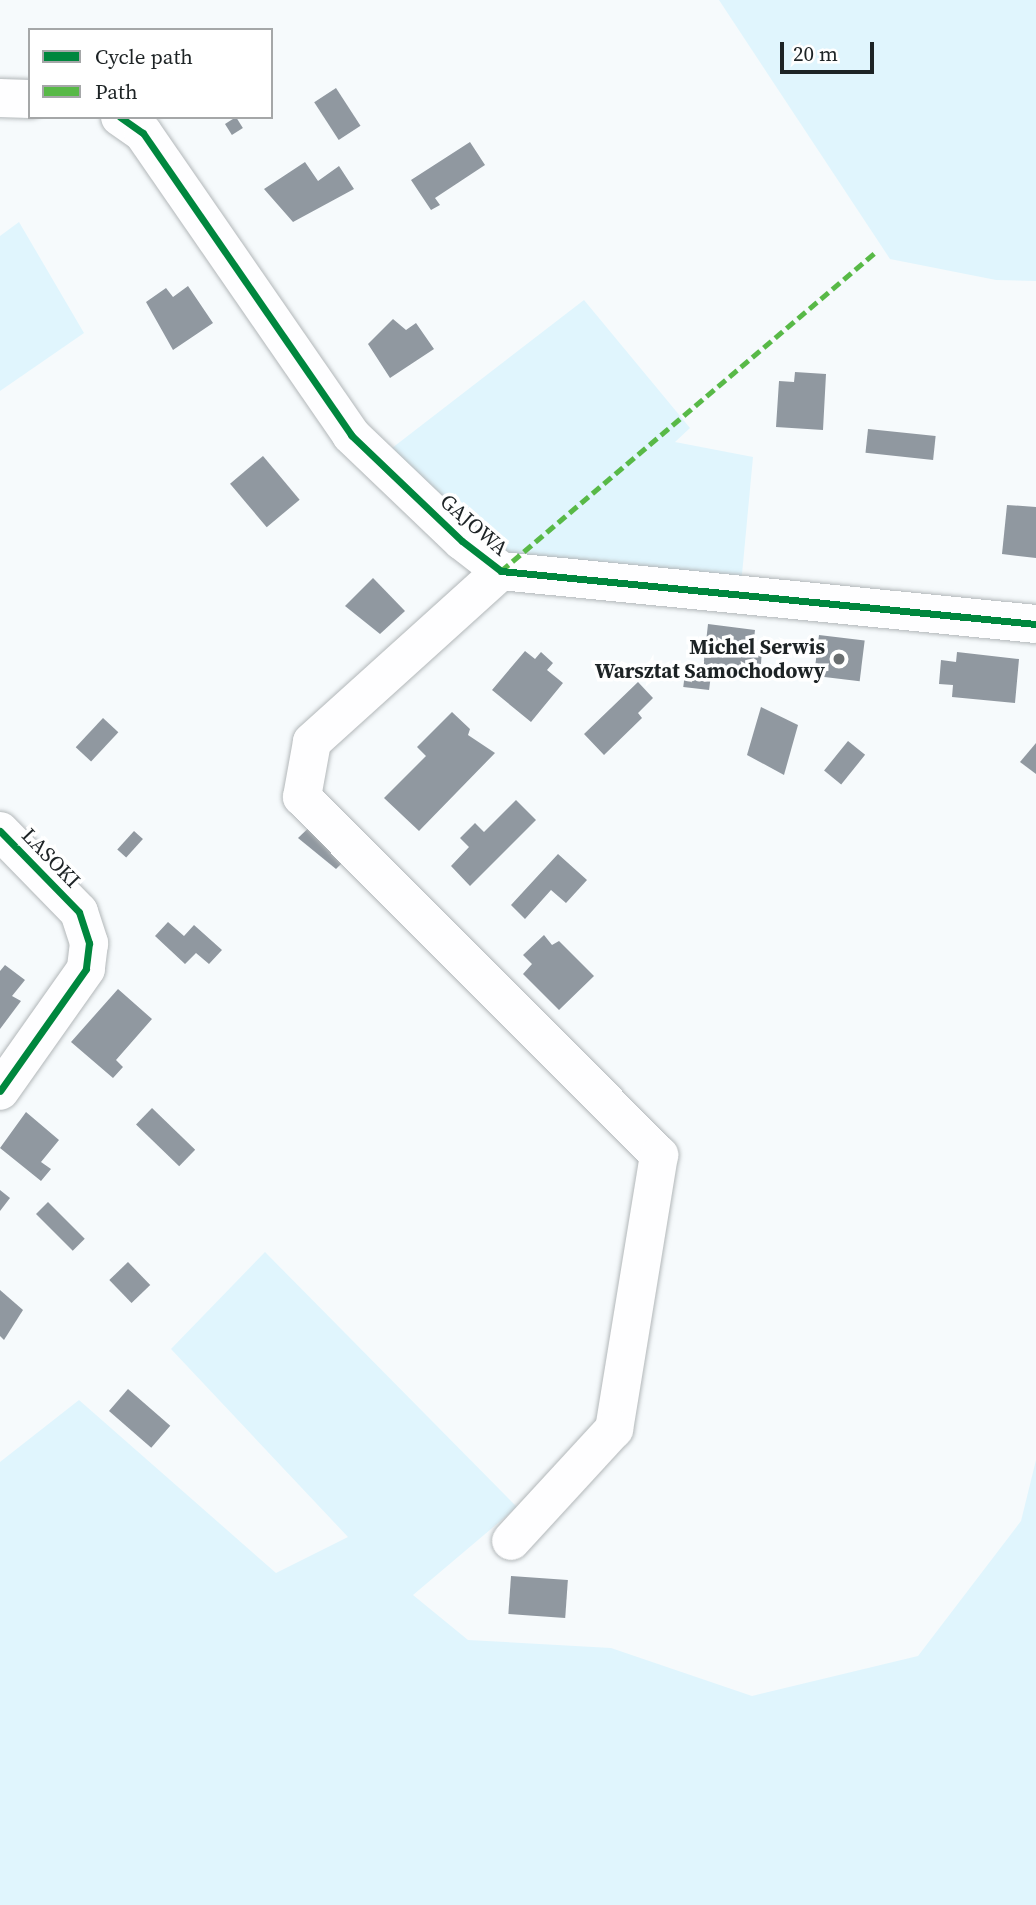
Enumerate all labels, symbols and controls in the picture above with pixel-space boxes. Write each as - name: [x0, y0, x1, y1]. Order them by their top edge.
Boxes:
- legend: [28, 28, 273, 119]
- scale bar: [784, 28, 878, 72]
- text: 20 m: [793, 39, 838, 68]
- text: Cycle path: [95, 42, 193, 71]
- text: Path: [95, 77, 138, 106]
- street label: GAJOWA: [435, 489, 513, 561]
- place label: Michel Serwis Warsztat Samochodowy: [595, 634, 825, 684]
- marker: Michel Serwis Warsztat Samochodowy: [831, 651, 847, 667]
- street label: LASOKI: [16, 823, 86, 893]

